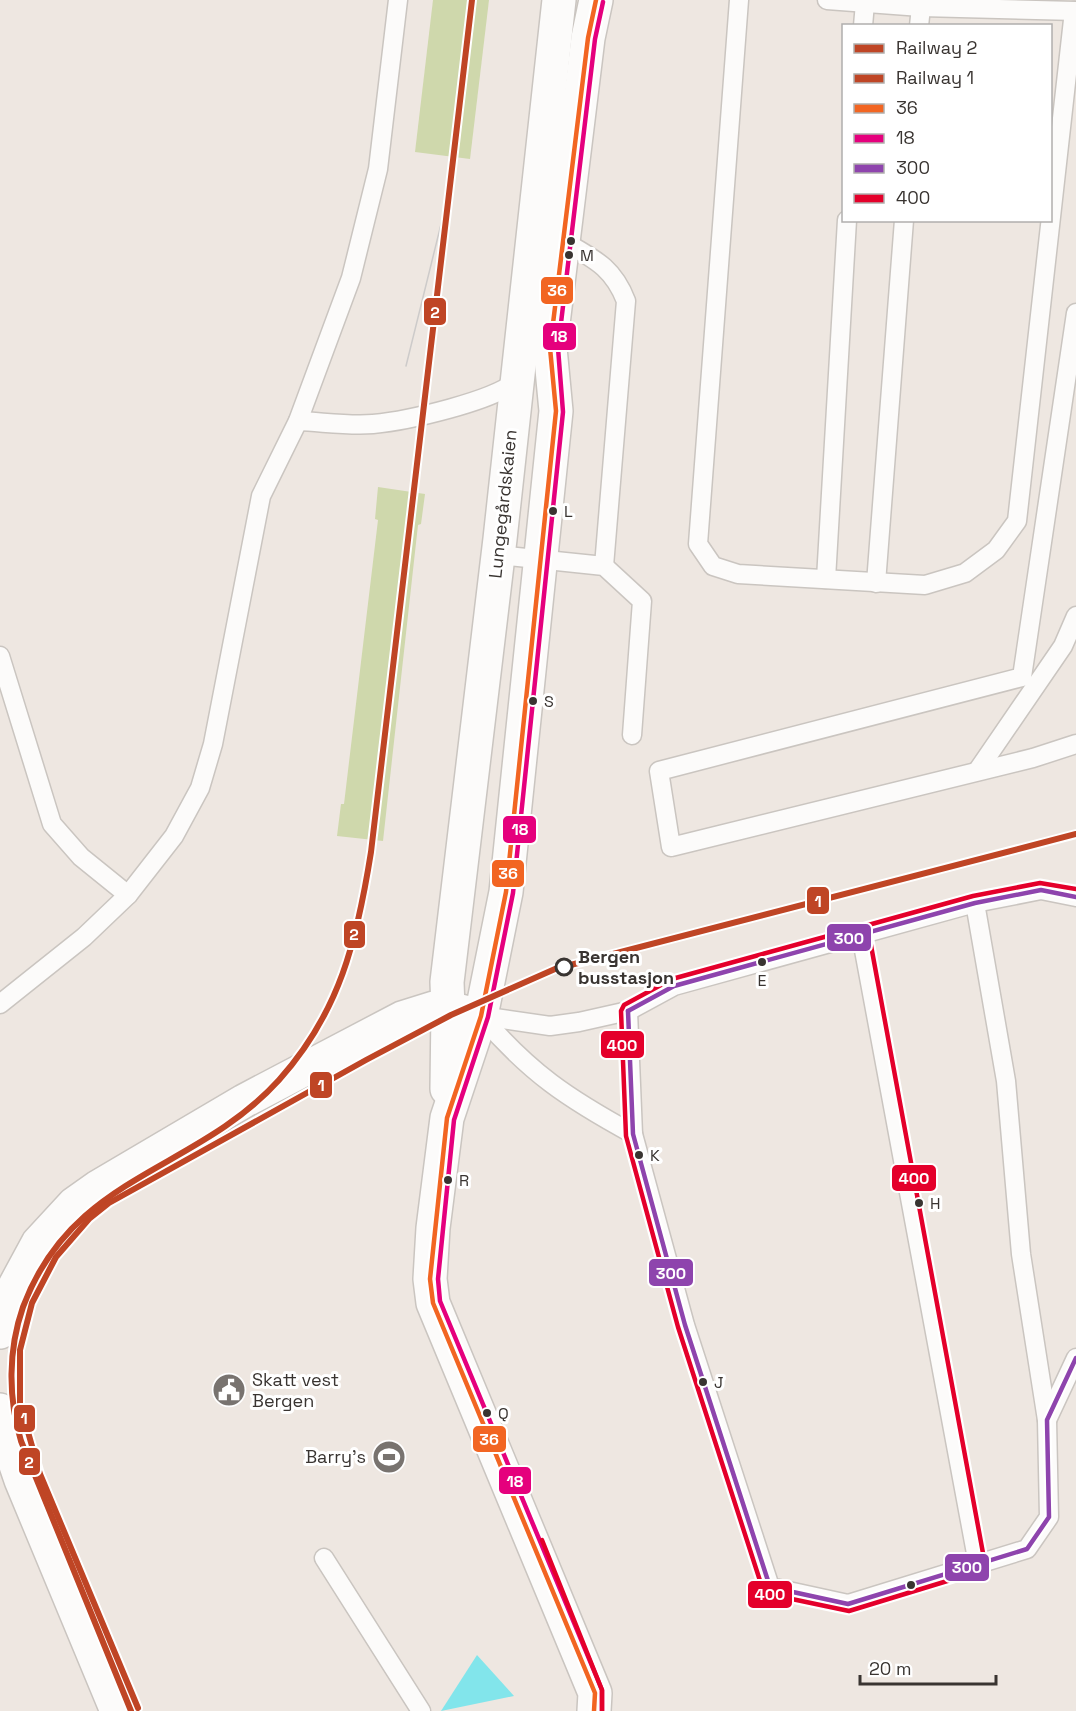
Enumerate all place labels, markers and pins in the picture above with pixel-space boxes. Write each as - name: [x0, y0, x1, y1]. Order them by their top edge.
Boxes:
- unlabelled marker: [565, 235, 577, 247]
- place label: M: [580, 245, 594, 266]
- marker: M: [563, 249, 575, 261]
- place label: L: [564, 501, 573, 522]
- marker: L: [547, 505, 559, 517]
- place label: S: [544, 691, 554, 712]
- marker: S: [527, 695, 539, 707]
- place label: Bergen busstasjon: [578, 945, 674, 989]
- marker: E: [756, 956, 768, 968]
- marker: Bergen busstasjon: [555, 958, 573, 976]
- place label: E: [757, 970, 767, 991]
- place label: K: [650, 1145, 660, 1166]
- marker: K: [633, 1149, 645, 1161]
- place label: R: [459, 1170, 469, 1191]
- marker: R: [442, 1174, 454, 1186]
- place label: H: [930, 1193, 941, 1214]
- marker: H: [913, 1197, 925, 1209]
- place label: Skatt vest Bergen: [252, 1368, 339, 1412]
- public building icon: Skatt vest Bergen: [211, 1372, 247, 1408]
- place label: J: [714, 1372, 724, 1393]
- marker: J: [697, 1376, 709, 1388]
- place label: Q: [498, 1403, 509, 1424]
- marker: Q: [481, 1407, 493, 1419]
- sports icon: Barry's: [371, 1439, 407, 1475]
- place label: Barry's: [305, 1445, 366, 1468]
- unlabelled marker: [905, 1579, 917, 1591]

